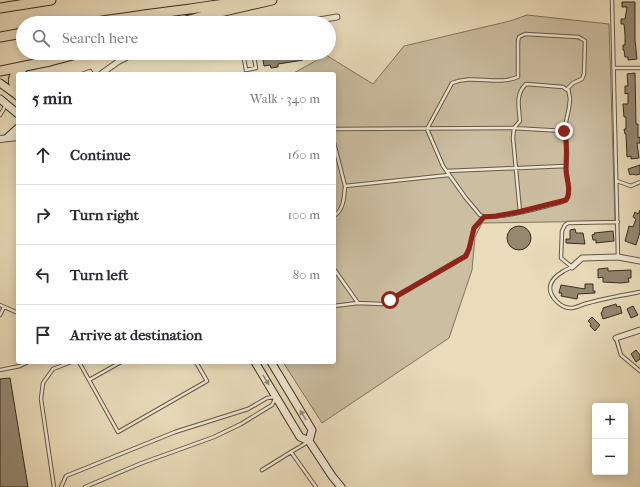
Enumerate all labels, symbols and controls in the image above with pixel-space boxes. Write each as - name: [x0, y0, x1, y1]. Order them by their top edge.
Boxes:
- search box: [16, 16, 336, 60]
- icon: search: [30, 27, 52, 49]
- text: Search here: [62, 29, 138, 47]
- text: 5 min: [32, 88, 72, 108]
- text: Walk · 340 m: [250, 91, 320, 106]
- route end: [555, 122, 573, 140]
- icon: ahead: [32, 144, 54, 166]
- text: Continue: [70, 146, 130, 164]
- text: 160 m: [288, 147, 320, 162]
- icon: right: [32, 204, 54, 226]
- text: Turn right: [70, 206, 139, 224]
- text: 100 m: [287, 207, 320, 222]
- icon: left: [32, 264, 54, 286]
- text: Turn left: [70, 266, 128, 284]
- text: 80 m: [293, 267, 320, 282]
- route start: [381, 291, 399, 309]
- icon: arrive: [32, 324, 54, 346]
- text: Arrive at destination: [70, 326, 202, 344]
- one-way arrow: [262, 374, 269, 386]
- map controls: [592, 403, 628, 475]
- button: +: [592, 403, 628, 439]
- one-way arrow: [299, 409, 306, 421]
- button: −: [592, 439, 628, 475]

